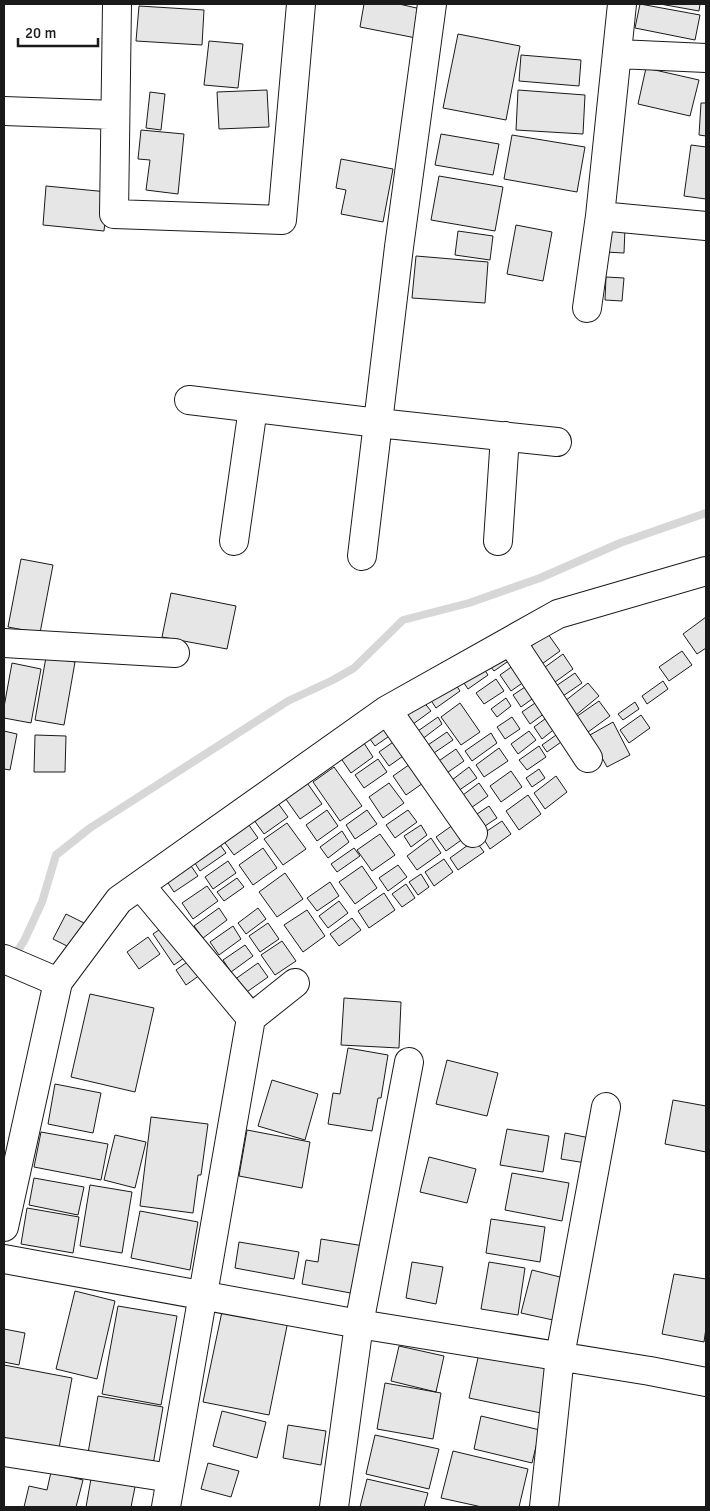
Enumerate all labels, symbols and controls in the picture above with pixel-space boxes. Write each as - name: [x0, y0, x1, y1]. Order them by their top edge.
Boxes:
- scale bar: [18, 15, 98, 47]
- text: 20 m: [25, 24, 56, 42]

